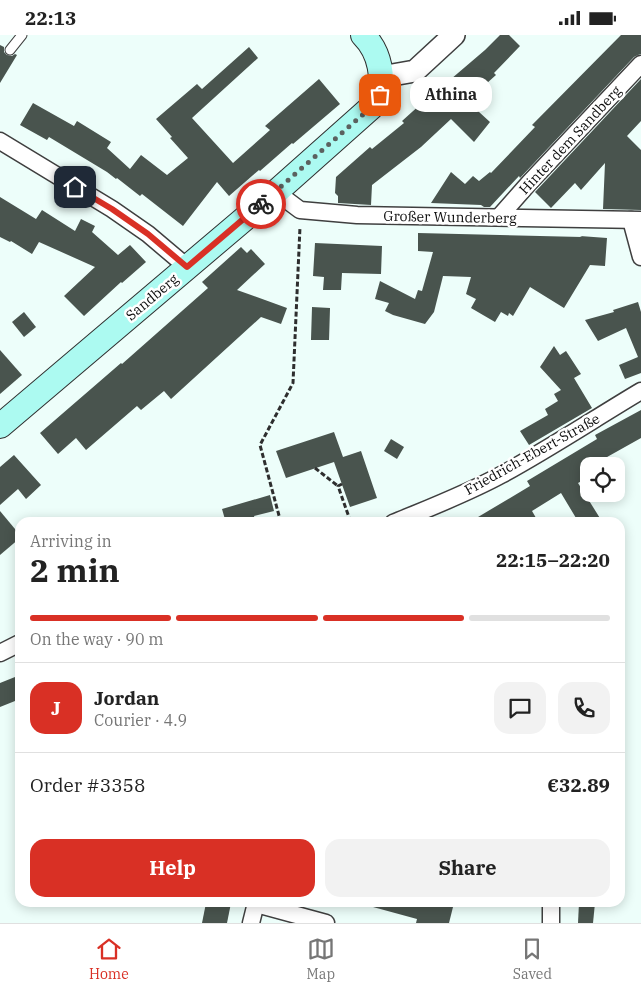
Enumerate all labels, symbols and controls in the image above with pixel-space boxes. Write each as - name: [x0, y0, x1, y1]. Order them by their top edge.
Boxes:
- text: 22:13: [25, 6, 76, 30]
- pin: [359, 74, 401, 116]
- callout: Athina: [410, 77, 492, 113]
- icon: bag: [366, 81, 394, 109]
- street label: Hinter dem Sandberg: [515, 82, 625, 198]
- text: Athina: [425, 84, 477, 104]
- pin: [54, 166, 96, 208]
- icon: home: [61, 173, 89, 201]
- courier: [236, 179, 286, 229]
- icon: bike: [247, 190, 275, 218]
- street label: Großer Wunderberg: [383, 207, 517, 227]
- street label: Sandberg: [122, 270, 182, 324]
- street label: Friedrich-Ebert-Straße: [461, 409, 603, 499]
- map controls: [580, 457, 625, 502]
- button: locate: [580, 457, 625, 502]
- text: Arriving in: [30, 531, 112, 551]
- text: 22:15–22:20: [496, 548, 610, 572]
- text: 2 min: [30, 549, 120, 591]
- text: On the way · 90 m: [30, 629, 164, 649]
- button: chat: [494, 682, 546, 734]
- button: phone: [558, 682, 610, 734]
- text: Jordan: [94, 686, 159, 710]
- text: J: [51, 696, 61, 720]
- text: Courier · 4.9: [94, 710, 187, 730]
- text: Order #3358: [30, 773, 145, 797]
- text: €32.89: [547, 773, 610, 797]
- button: Help: [30, 839, 315, 897]
- button: Share: [325, 839, 610, 897]
- tab: Home: [89, 935, 129, 983]
- tab: Map: [307, 935, 335, 983]
- tab: Saved: [513, 935, 552, 983]

